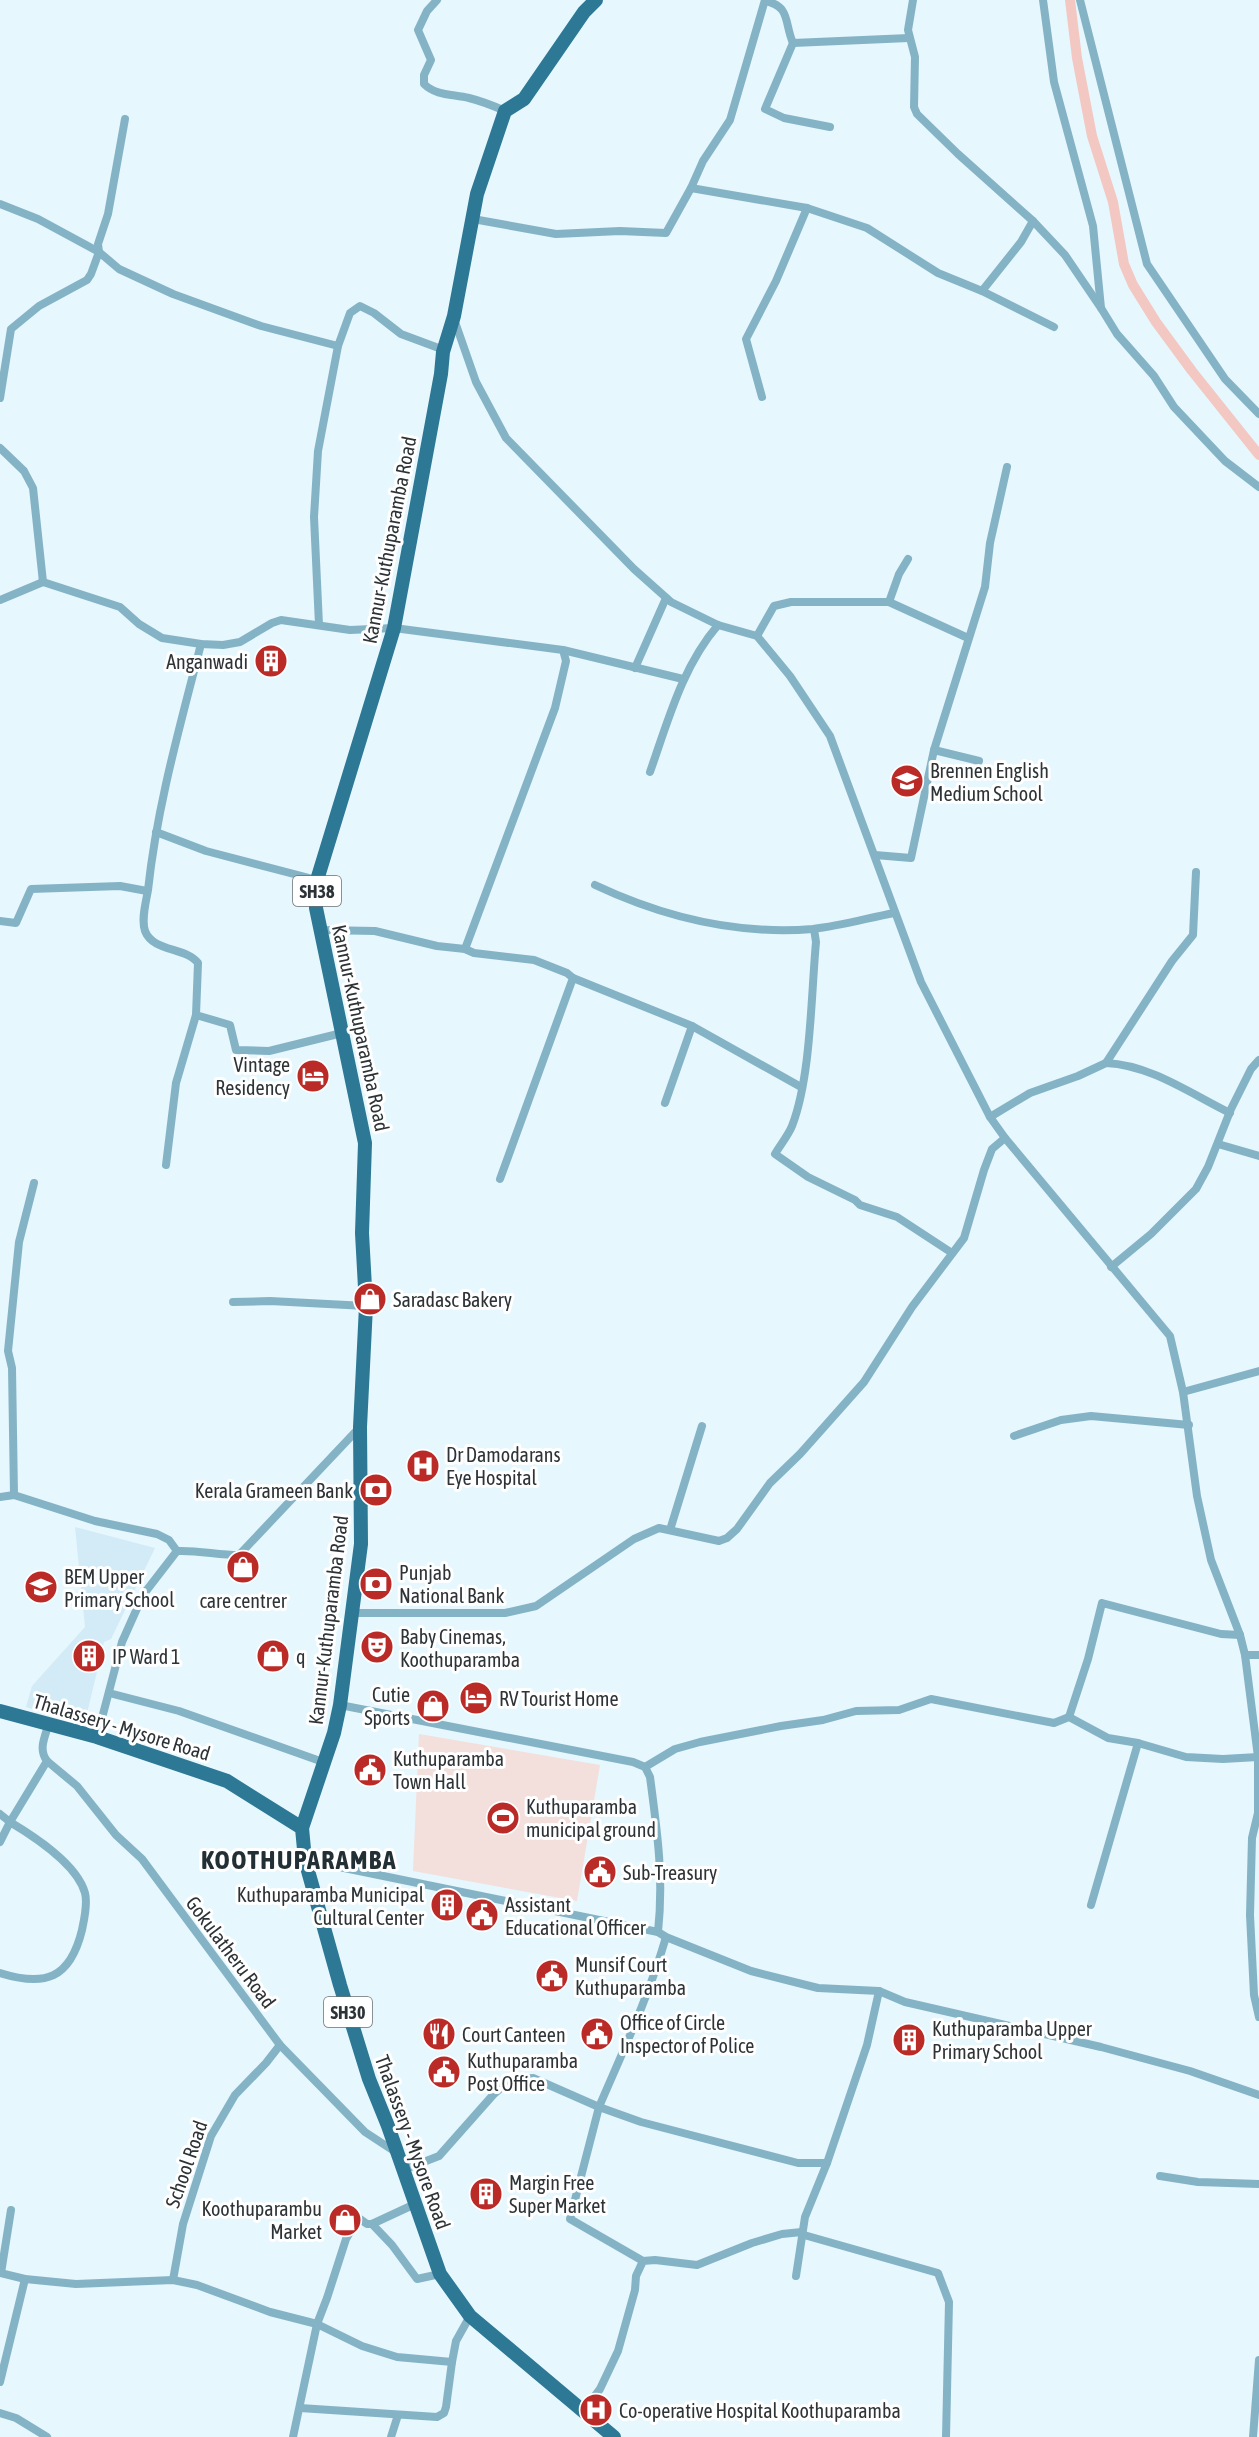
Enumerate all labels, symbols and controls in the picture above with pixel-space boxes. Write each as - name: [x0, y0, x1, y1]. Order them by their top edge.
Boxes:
- street label: Kannur-Kuthuparamba Road: [358, 434, 420, 646]
- building icon: Anganwadi: [253, 643, 289, 679]
- place label: Anganwadi: [166, 650, 248, 673]
- place label: Brennen English Medium School: [930, 759, 1049, 805]
- school or university icon: Brennen English Medium School: [889, 763, 925, 799]
- road number: SH38: [293, 876, 341, 906]
- street label: Kannur-Kuthuparamba Road: [328, 923, 394, 1133]
- place label: Vintage Residency: [215, 1053, 290, 1099]
- hotel icon: Vintage Residency: [295, 1058, 331, 1094]
- shop icon: Saradasc Bakery: [352, 1281, 388, 1317]
- place label: Saradasc Bakery: [393, 1288, 512, 1311]
- place label: Dr Damodarans Eye Hospital: [446, 1443, 560, 1489]
- hospital icon: Dr Damodarans Eye Hospital: [405, 1448, 441, 1484]
- bank icon: Kerala Grameen Bank: [358, 1472, 394, 1508]
- place label: Kerala Grameen Bank: [195, 1479, 353, 1502]
- street label: Kannur-Kuthuparamba Road: [304, 1514, 352, 1726]
- shop icon: care centrer: [225, 1549, 261, 1585]
- place label: Punjab National Bank: [399, 1561, 504, 1607]
- place label: BEM Upper Primary School: [64, 1565, 175, 1611]
- bank icon: Punjab National Bank: [358, 1566, 394, 1602]
- school or university icon: BEM Upper Primary School: [23, 1569, 59, 1605]
- place label: care centrer: [199, 1589, 288, 1612]
- place label: Baby Cinemas, Koothuparamba: [400, 1625, 520, 1671]
- theatre icon: Baby Cinemas, Koothuparamba: [359, 1629, 395, 1665]
- building icon: IP Ward 1: [71, 1638, 107, 1674]
- shop icon: q: [255, 1638, 291, 1674]
- place label: IP Ward 1: [112, 1645, 180, 1668]
- place label: q: [296, 1645, 305, 1668]
- hotel icon: RV Tourist Home: [458, 1680, 494, 1716]
- place label: Cutie Sports: [364, 1683, 410, 1729]
- place label: RV Tourist Home: [499, 1687, 619, 1710]
- shop icon: Cutie Sports: [415, 1688, 451, 1724]
- street label: Thalassery - Mysore Road: [31, 1689, 213, 1765]
- place label: Kuthuparamba Town Hall: [393, 1747, 504, 1793]
- public building icon: Kuthuparamba Town Hall: [352, 1752, 388, 1788]
- place label: Kuthuparamba municipal ground: [526, 1795, 656, 1841]
- sports icon: Kuthuparamba municipal ground: [485, 1800, 521, 1836]
- district label: KOOTHUPARAMBA: [201, 1845, 397, 1875]
- public building icon: Sub-Treasury: [582, 1854, 618, 1890]
- place label: Sub-Treasury: [623, 1861, 717, 1884]
- place label: Kuthuparamba Municipal Cultural Center: [237, 1883, 425, 1929]
- building icon: Kuthuparamba Municipal Cultural Center: [429, 1887, 465, 1923]
- street label: Gokulatheru Road: [181, 1892, 281, 2012]
- place label: Assistant Educational Officer: [505, 1893, 647, 1939]
- public building icon: Assistant Educational Officer: [464, 1897, 500, 1933]
- place label: Munsif Court Kuthuparamba: [575, 1953, 686, 1999]
- public building icon: Munsif Court Kuthuparamba: [534, 1958, 570, 1994]
- road number: SH30: [324, 1997, 372, 2027]
- place label: Office of Circle Inspector of Police: [620, 2011, 754, 2057]
- restaurant icon: Court Canteen: [421, 2016, 457, 2052]
- public building icon: Office of Circle Inspector of Police: [579, 2016, 615, 2052]
- place label: Kuthuparamba Upper Primary School: [932, 2017, 1093, 2063]
- building icon: Kuthuparamba Upper Primary School: [891, 2022, 927, 2058]
- place label: Court Canteen: [462, 2023, 566, 2046]
- place label: Kuthuparamba Post Office: [467, 2049, 578, 2095]
- street label: Thalassery - Mysore Road: [371, 2052, 455, 2232]
- public building icon: Kuthuparamba Post Office: [426, 2054, 462, 2090]
- street label: School Road: [160, 2117, 212, 2211]
- place label: Margin Free Super Market: [509, 2171, 606, 2217]
- building icon: Margin Free Super Market: [468, 2176, 504, 2212]
- place label: Koothuparambu Market: [202, 2197, 322, 2243]
- shop icon: Koothuparambu Market: [327, 2202, 363, 2238]
- hospital icon: Co-operative Hospital Koothuparamba: [578, 2392, 614, 2428]
- place label: Co-operative Hospital Koothuparamba: [619, 2399, 901, 2422]

